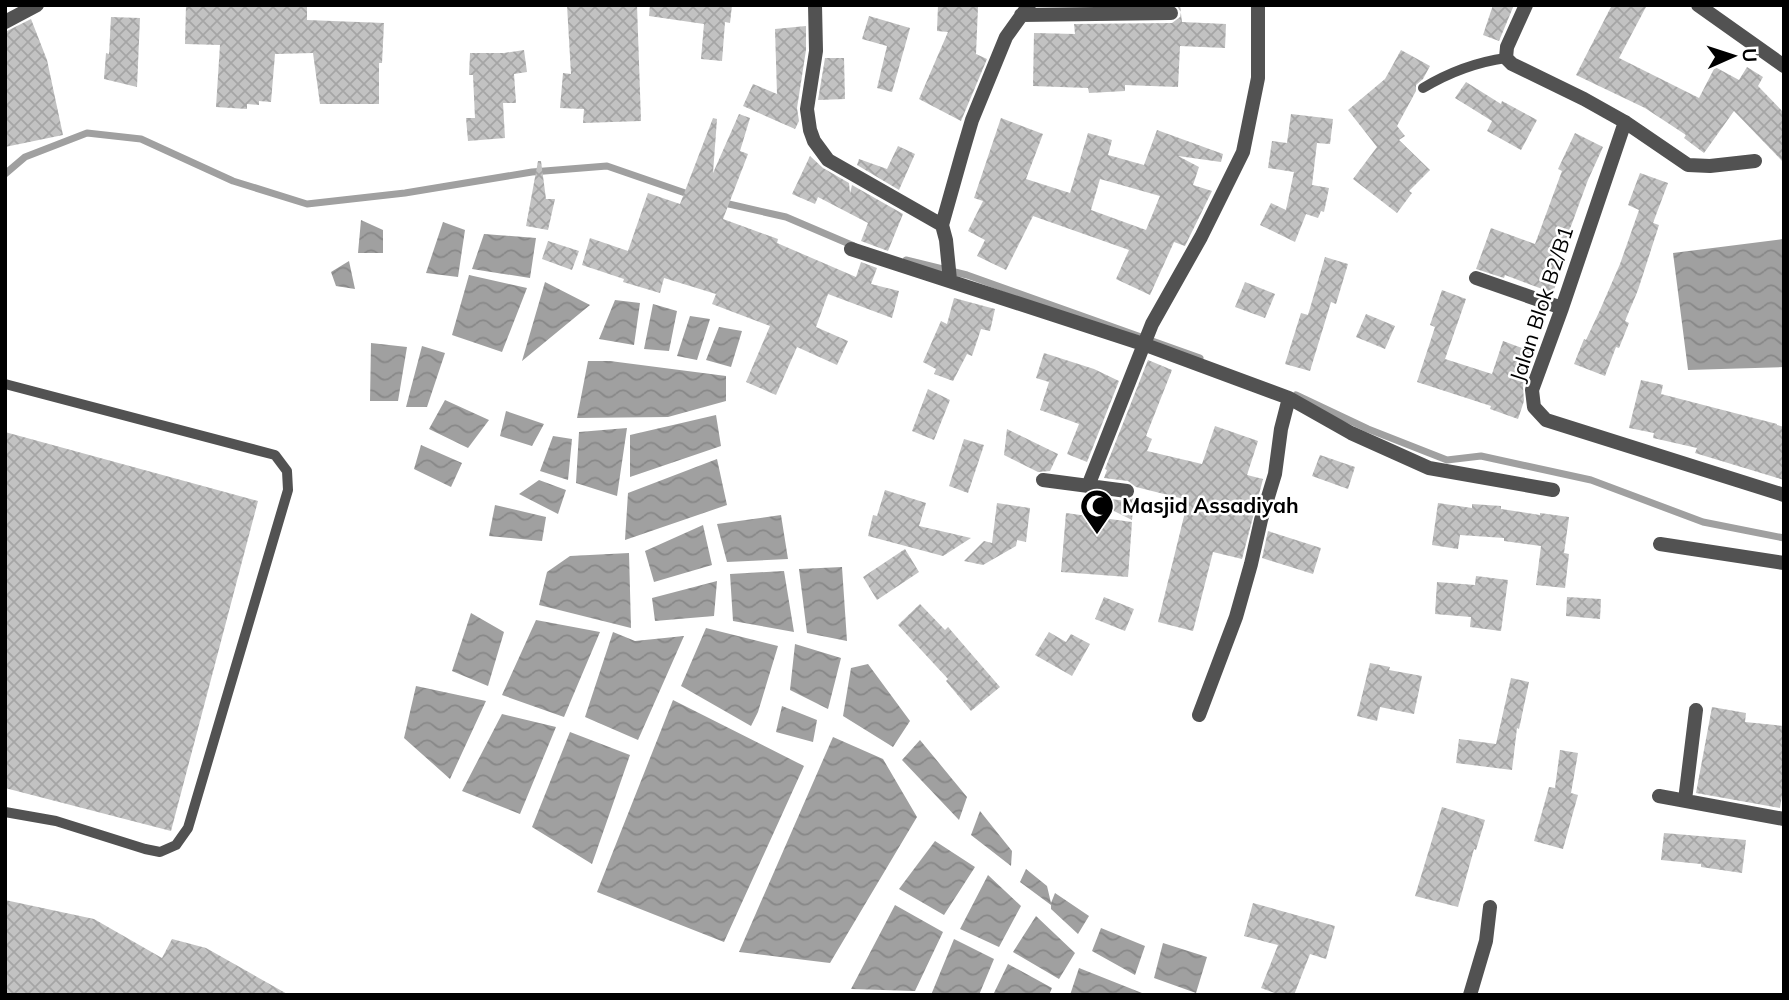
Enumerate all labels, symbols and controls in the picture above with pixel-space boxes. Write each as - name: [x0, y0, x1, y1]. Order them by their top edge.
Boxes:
- north arrow: [1698, 21, 1768, 91]
- text: U: [1738, 47, 1762, 63]
- street label: Jalan Blok B2/B1: [1504, 223, 1578, 385]
- mosque icon: Masjid Assadiyah: [1078, 487, 1116, 536]
- place label: Masjid Assadiyah: [1122, 492, 1299, 518]

